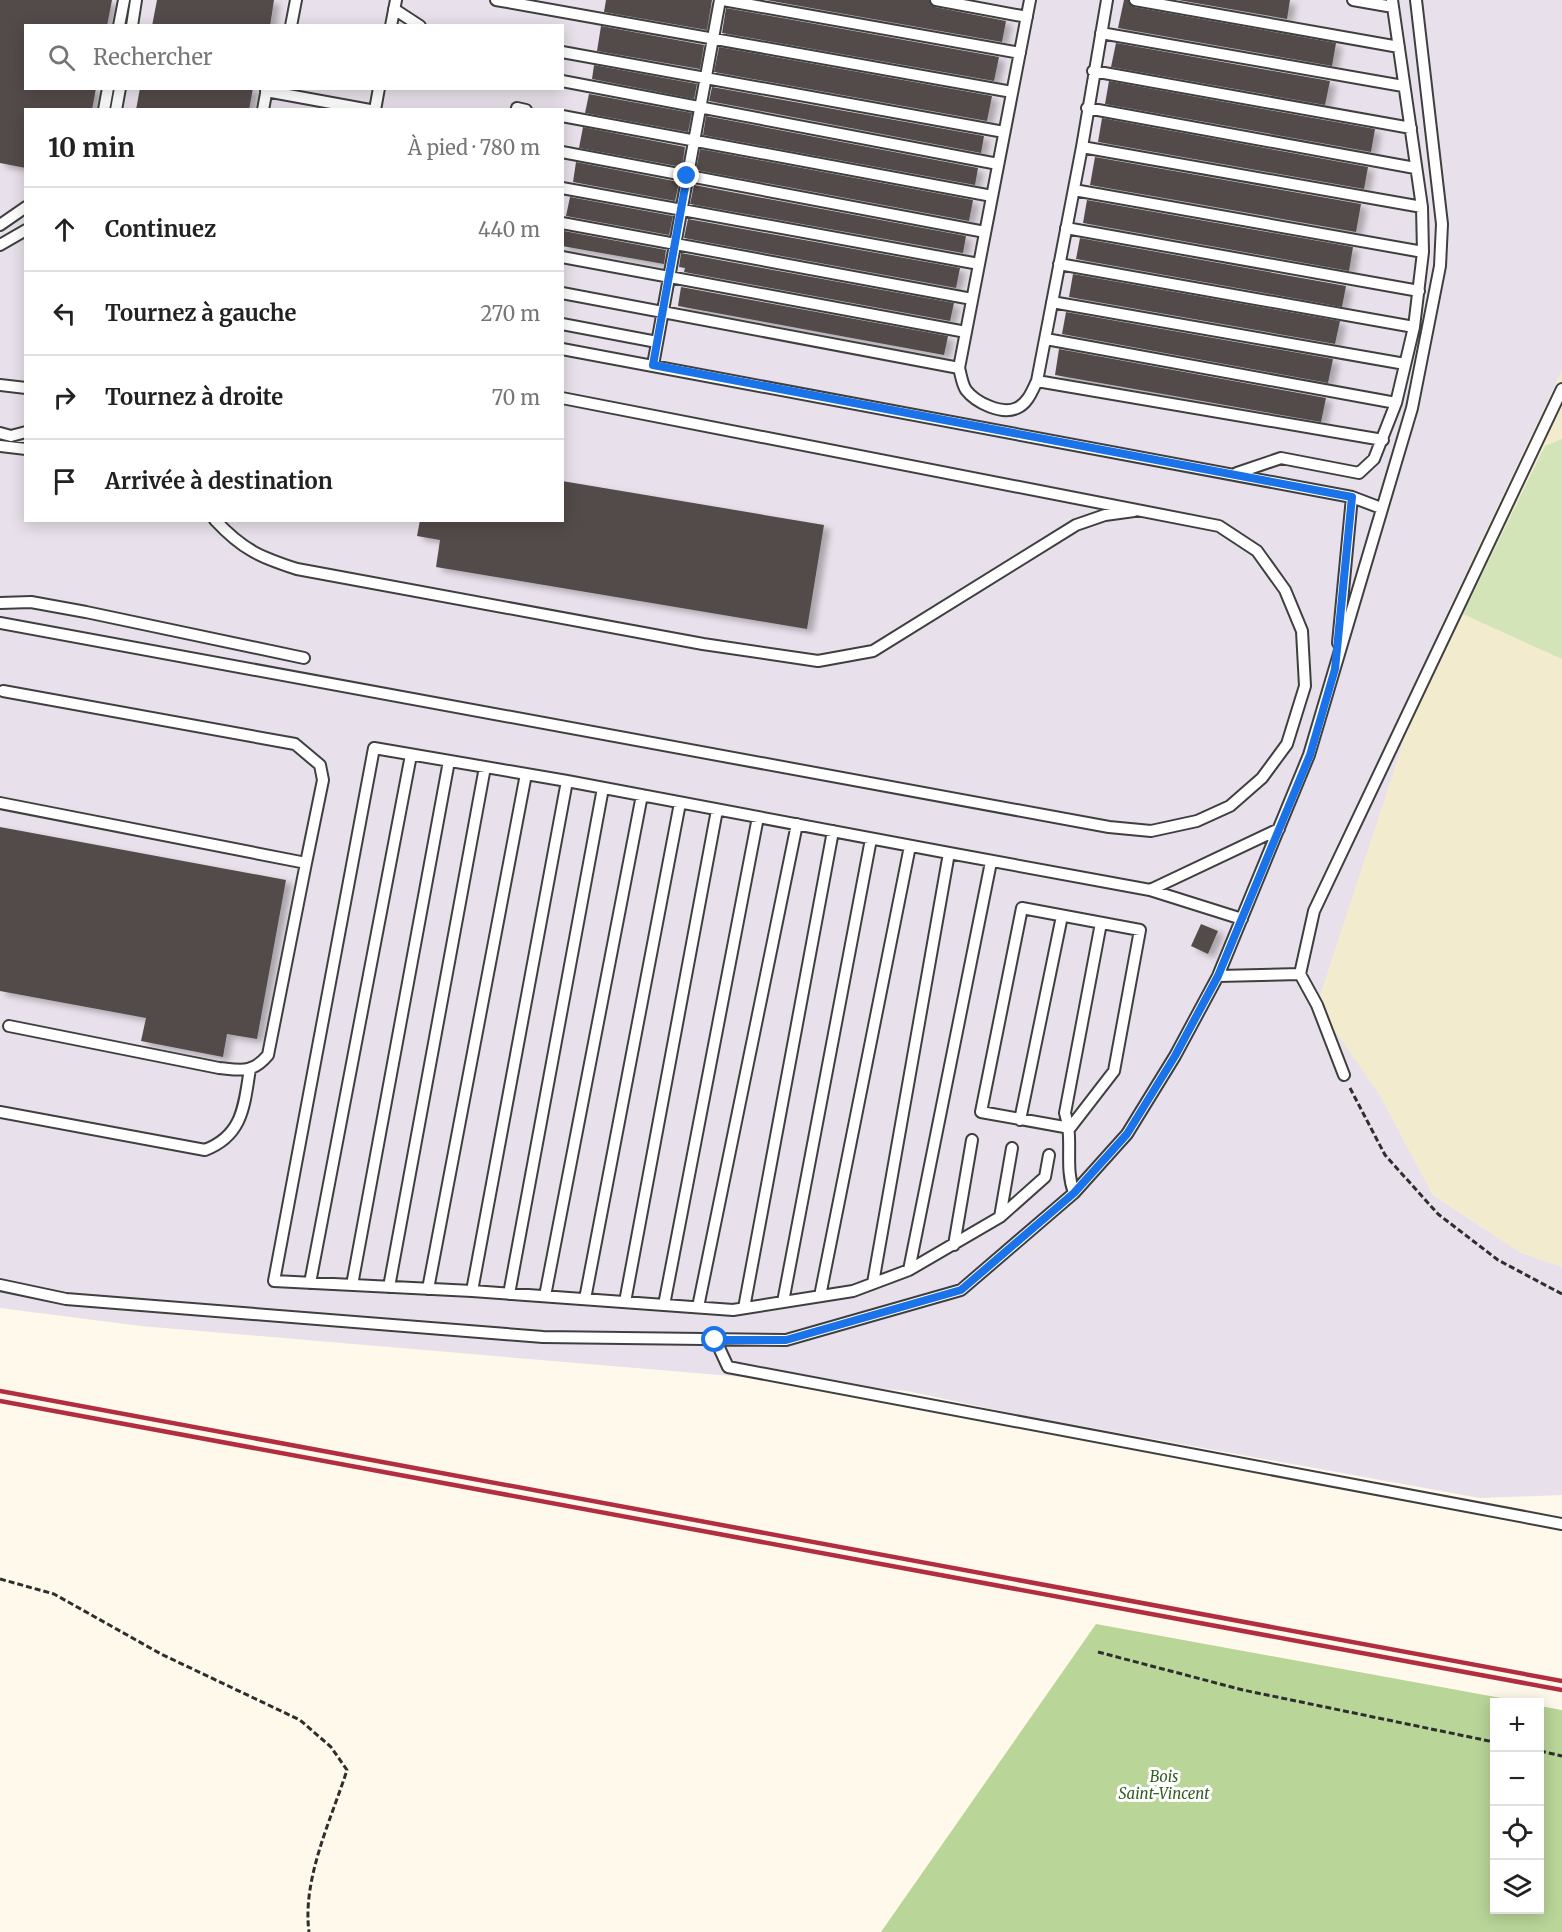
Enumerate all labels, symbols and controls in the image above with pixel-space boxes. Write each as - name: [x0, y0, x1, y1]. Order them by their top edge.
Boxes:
- search box: [24, 24, 564, 90]
- icon: search: [45, 41, 78, 74]
- text: Rechercher: [93, 43, 213, 71]
- text: 10 min: [48, 131, 135, 164]
- text: À pied · 780 m: [408, 135, 540, 160]
- route end: [673, 162, 699, 188]
- icon: ahead: [48, 213, 81, 246]
- text: Continuez: [105, 215, 216, 243]
- text: 440 m: [478, 217, 540, 242]
- icon: left: [48, 297, 81, 330]
- text: Tournez à gauche: [105, 299, 296, 327]
- text: 270 m: [480, 301, 540, 326]
- icon: right: [48, 381, 81, 414]
- text: Tournez à droite: [105, 383, 283, 411]
- text: 70 m: [492, 385, 540, 410]
- icon: arrive: [48, 465, 81, 498]
- text: Arrivée à destination: [105, 467, 333, 495]
- route start: [701, 1326, 727, 1352]
- map controls: [1490, 1698, 1544, 1914]
- button: +: [1490, 1698, 1544, 1752]
- button: −: [1490, 1752, 1544, 1806]
- park label: Bois Saint-Vincent: [1119, 1767, 1210, 1803]
- button: locate: [1490, 1806, 1544, 1860]
- button: layers: [1490, 1860, 1544, 1914]

